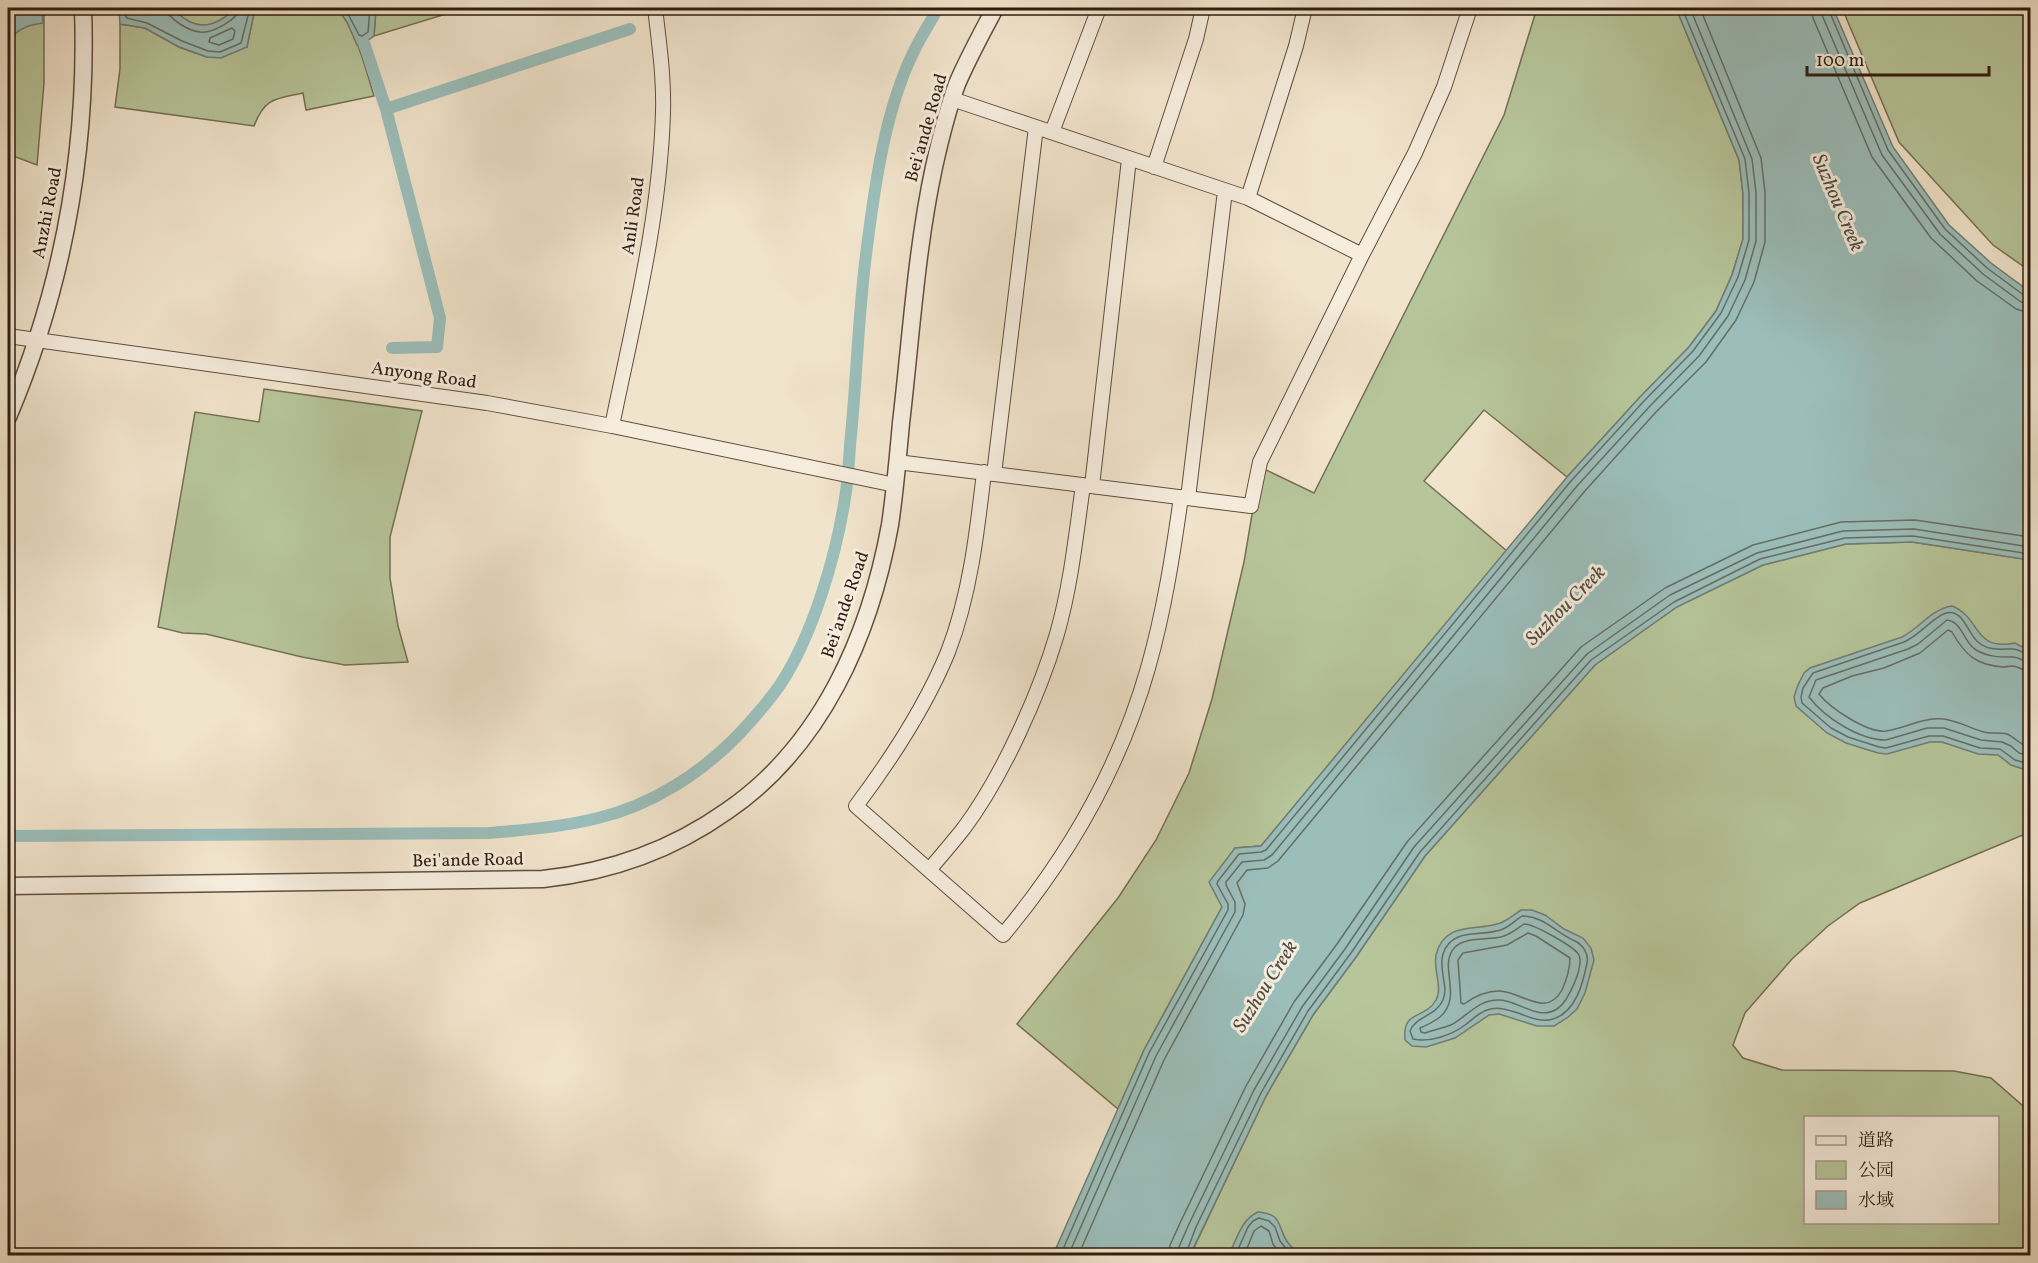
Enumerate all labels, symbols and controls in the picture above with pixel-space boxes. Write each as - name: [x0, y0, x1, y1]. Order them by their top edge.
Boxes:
- scale bar: [1807, 39, 1988, 77]
- text: 100 m: [1816, 49, 1865, 74]
- street label: Bei'ande Road: [900, 71, 954, 185]
- water label: Suzhou Creek: [1804, 150, 1870, 256]
- street label: Anzhi Road: [27, 165, 69, 261]
- street label: Anli Road: [616, 175, 652, 257]
- street label: Anyong Road: [370, 356, 478, 396]
- street label: Bei'ande Road: [816, 548, 876, 662]
- water label: Suzhou Creek: [1519, 559, 1613, 653]
- street label: Bei'ande Road: [412, 848, 524, 874]
- water label: Suzhou Creek: [1227, 936, 1305, 1038]
- legend: [1804, 1116, 1999, 1224]
- text: 道路: [1858, 1129, 1894, 1154]
- text: 公园: [1858, 1159, 1894, 1184]
- text: 水域: [1858, 1189, 1894, 1214]

